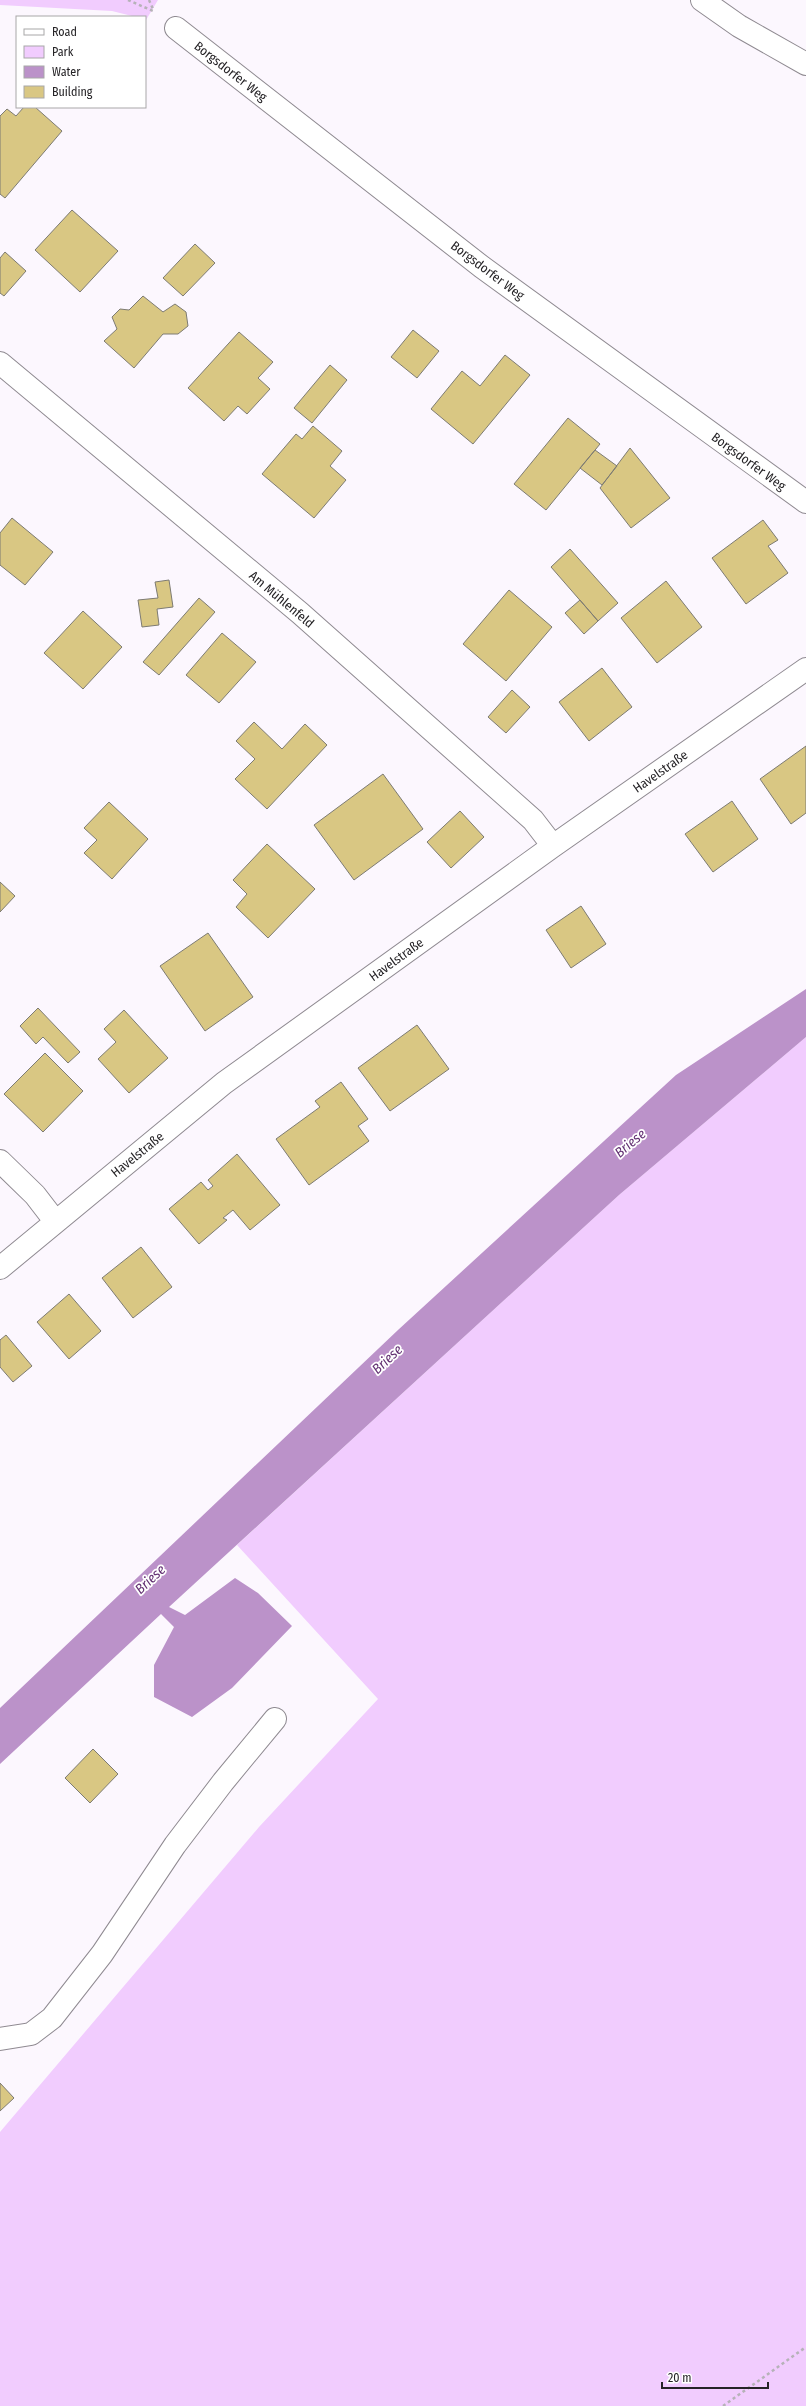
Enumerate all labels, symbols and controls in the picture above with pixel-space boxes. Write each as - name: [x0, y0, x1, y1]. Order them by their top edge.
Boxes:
- legend: [16, 16, 146, 108]
- text: Road: [52, 25, 77, 39]
- street label: Borgsdorfer Weg: [191, 38, 271, 105]
- text: Park: [52, 45, 74, 59]
- text: Water: [52, 65, 81, 79]
- text: Building: [52, 85, 93, 99]
- street label: Borgsdorfer Weg: [448, 238, 528, 303]
- street label: Borgsdorfer Weg: [709, 429, 790, 494]
- street label: Am Mühlenfeld: [246, 568, 317, 631]
- street label: Havelstraße: [630, 747, 691, 796]
- street label: Havelstraße: [366, 935, 426, 984]
- water label: Briese: [611, 1125, 650, 1161]
- street label: Havelstraße: [108, 1129, 167, 1180]
- water label: Briese: [369, 1341, 406, 1378]
- water label: Briese: [132, 1561, 169, 1598]
- scale bar: [662, 2364, 768, 2390]
- text: 20 m: [668, 2371, 692, 2385]

